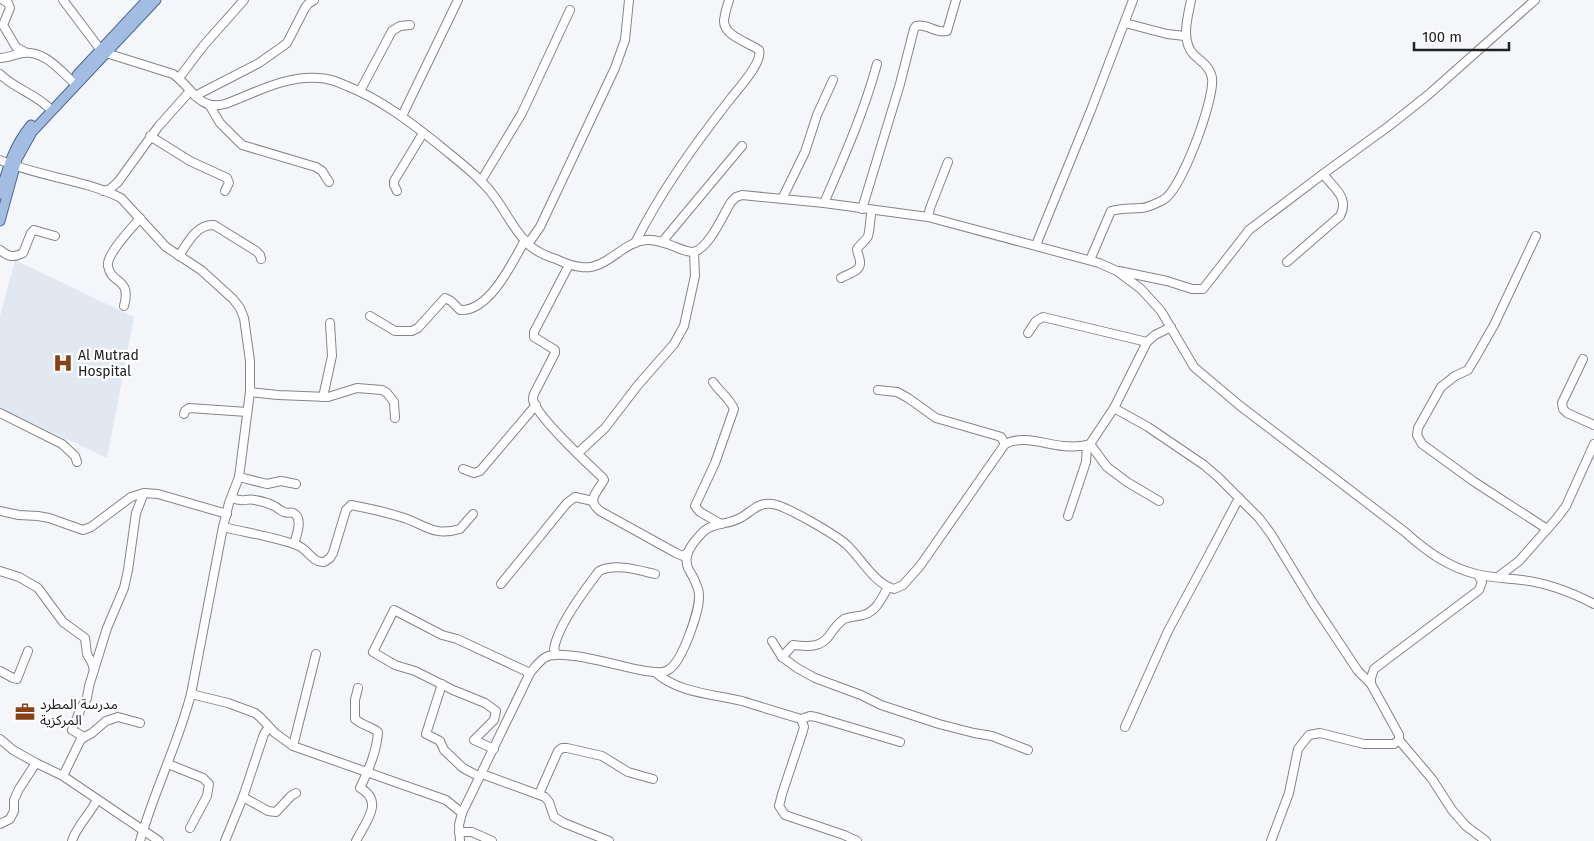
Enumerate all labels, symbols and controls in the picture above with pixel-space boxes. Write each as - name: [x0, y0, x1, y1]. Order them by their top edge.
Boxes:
- scale bar: [1414, 20, 1509, 52]
- text: 100 m: [1422, 28, 1462, 46]
- place label: Al Mutrad Hospital: [78, 347, 139, 380]
- hospital icon: Al Mutrad Hospital: [52, 352, 74, 374]
- place label: مدرسة المطرد المركزية: [40, 696, 118, 729]
- office icon: مدرسة المطرد المركزية: [14, 701, 36, 723]

